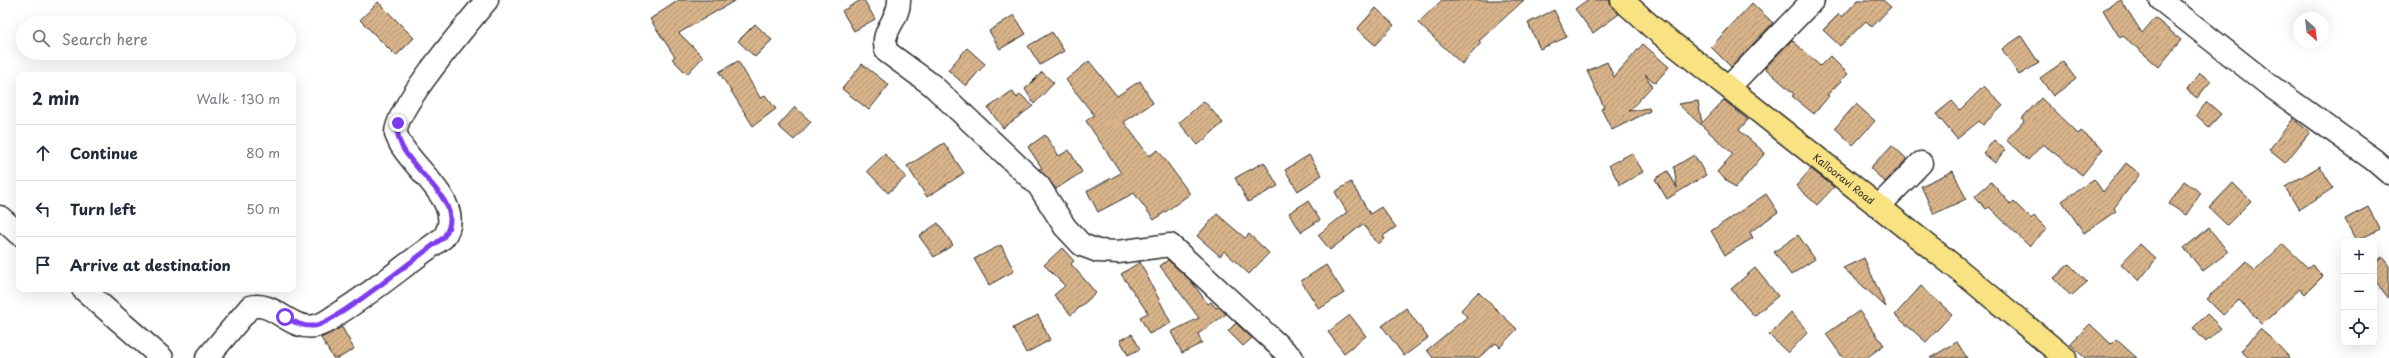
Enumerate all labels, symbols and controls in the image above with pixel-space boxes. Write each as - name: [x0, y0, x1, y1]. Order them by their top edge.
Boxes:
- north arrow: [2293, 12, 2329, 48]
- search box: [16, 16, 296, 60]
- icon: search: [30, 27, 52, 49]
- text: Search here: [62, 27, 148, 50]
- text: 2 min: [32, 85, 79, 111]
- text: Walk · 130 m: [197, 89, 280, 108]
- route end: [389, 114, 407, 132]
- text: Continue: [70, 141, 138, 164]
- icon: ahead: [32, 142, 54, 164]
- text: 80 m: [246, 143, 280, 162]
- street label: Kallooravi Road: [1810, 149, 1878, 208]
- text: Turn left: [70, 197, 136, 220]
- icon: left: [32, 198, 54, 220]
- text: 50 m: [246, 199, 280, 218]
- map controls: [2341, 238, 2377, 346]
- button: +: [2341, 238, 2377, 274]
- text: Arrive at destination: [70, 253, 231, 276]
- icon: arrive: [32, 254, 54, 276]
- button: −: [2341, 274, 2377, 310]
- route start: [276, 308, 294, 326]
- button: locate: [2341, 310, 2377, 346]

